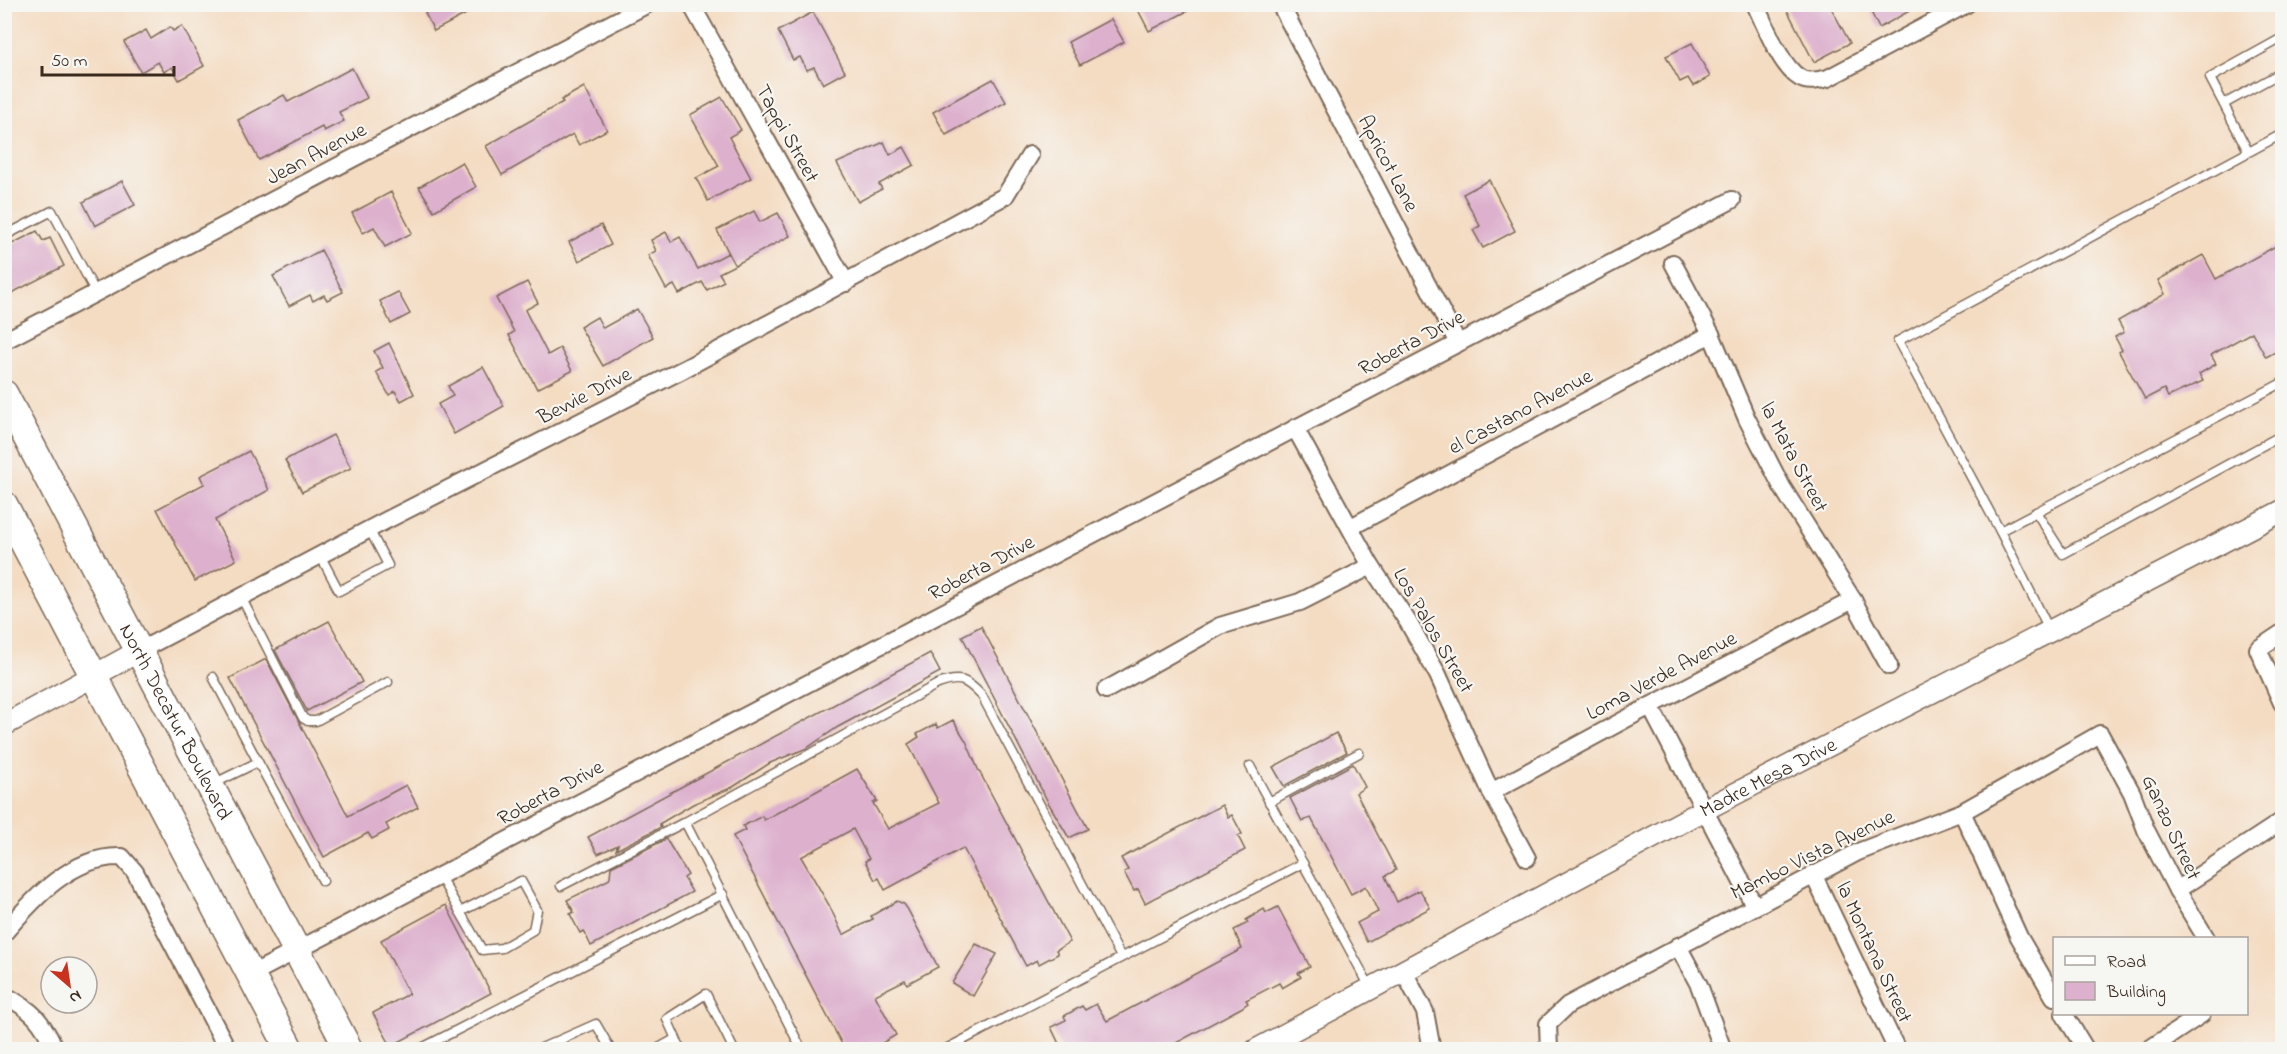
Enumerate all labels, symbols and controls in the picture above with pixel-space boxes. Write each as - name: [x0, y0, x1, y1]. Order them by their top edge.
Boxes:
- scale bar: [42, 39, 174, 77]
- text: 50 m: [51, 49, 88, 75]
- street label: Tappi Street: [747, 79, 826, 189]
- street label: Apricot Lane: [1349, 110, 1426, 218]
- street label: Jean Avenue: [262, 116, 373, 194]
- street label: Roberta Drive: [1354, 303, 1471, 384]
- street label: Bevvie Drive: [532, 360, 638, 434]
- street label: el Castano Avenue: [1444, 362, 1599, 463]
- street label: la Mata Street: [1752, 398, 1835, 518]
- street label: Roberta Drive: [924, 528, 1041, 609]
- street label: Los Palos Street: [1384, 563, 1480, 699]
- street label: North Decatur Boulevard: [110, 619, 239, 826]
- street label: Loma Verde Avenue: [1581, 624, 1743, 729]
- street label: Madre Mesa Drive: [1695, 731, 1843, 827]
- street label: Roberta Drive: [493, 753, 610, 834]
- street label: Ganzo Street: [2133, 770, 2208, 885]
- street label: Mambo Vista Avenue: [1726, 803, 1901, 909]
- street label: la Montana Street: [1827, 877, 1919, 1028]
- legend: [2053, 937, 2248, 1015]
- text: Road: [2107, 950, 2146, 976]
- north arrow: [39, 955, 99, 1015]
- text: Building: [2106, 980, 2166, 1007]
- text: N: [65, 983, 86, 1010]

